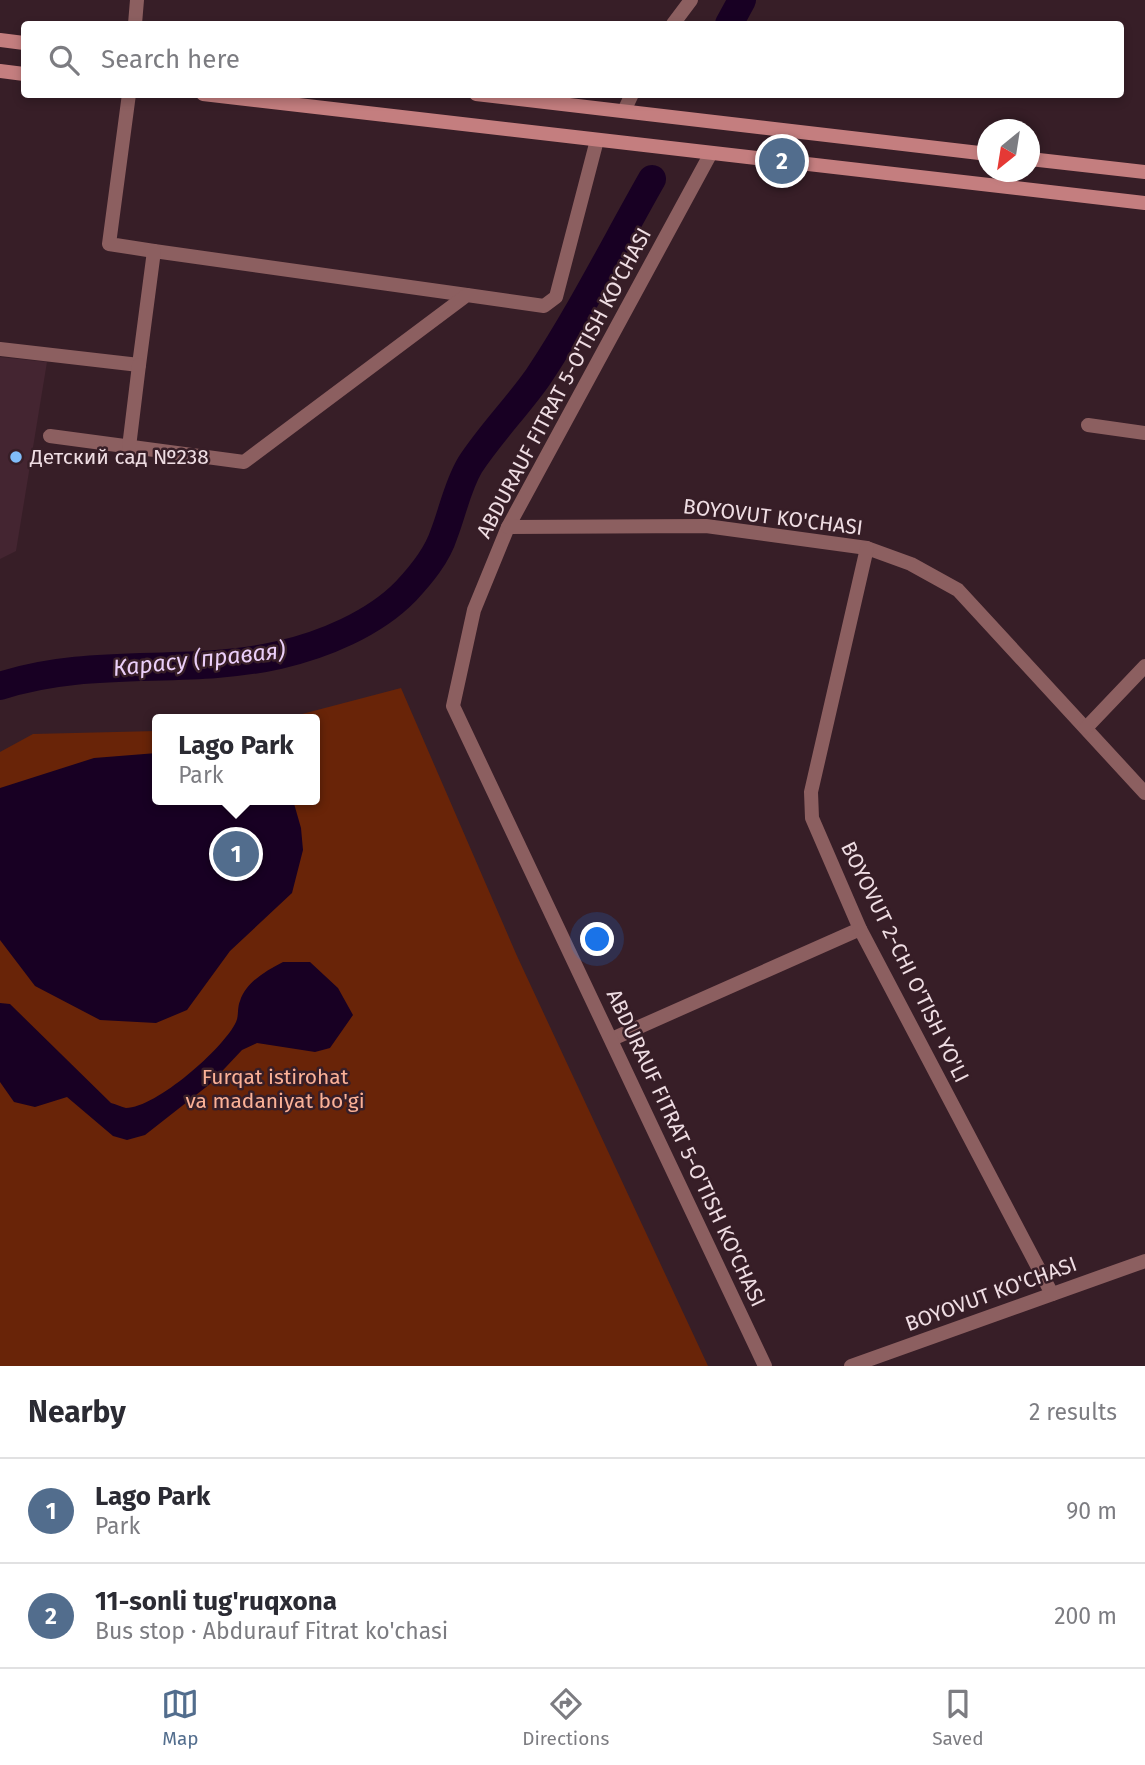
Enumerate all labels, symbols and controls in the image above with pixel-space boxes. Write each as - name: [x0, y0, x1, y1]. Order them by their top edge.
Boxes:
- search box: [21, 21, 1124, 98]
- icon: search: [45, 41, 83, 79]
- text: Search here: [101, 44, 240, 75]
- north arrow: [977, 119, 1040, 182]
- pin: 2: [759, 135, 805, 187]
- street label: ABDURAUF FITRAT 5-O'TISH KO'CHASI: [471, 223, 657, 543]
- place label: Детский сад №238: [29, 444, 209, 470]
- marker: Детский сад №238: [8, 449, 24, 465]
- street label: BOYOVUT KO'CHASI: [682, 493, 864, 541]
- water label: Карасу (правая): [111, 636, 287, 682]
- popup: [152, 714, 320, 805]
- text: Lago Park: [178, 730, 294, 761]
- text: Park: [178, 761, 224, 789]
- pin: 1: [213, 828, 259, 880]
- street label: BOYOVUT 2-CHI O'TISH YO'LI: [835, 837, 975, 1087]
- your location: [580, 922, 614, 956]
- street label: ABDURAUF FITRAT 5-O'TISH KO'CHASI: [601, 985, 771, 1311]
- park label: Furqat istirohat va madaniyat bo'gi: [185, 1064, 365, 1114]
- street label: BOYOVUT KO'CHASI: [902, 1251, 1080, 1337]
- text: Nearby: [28, 1394, 126, 1430]
- text: 2 results: [1029, 1398, 1117, 1426]
- text: Lago Park: [95, 1481, 210, 1512]
- text: 1: [46, 1497, 56, 1525]
- text: 90 m: [1066, 1497, 1117, 1525]
- text: Park: [95, 1512, 140, 1540]
- text: 11-sonli tug'ruqxona: [95, 1586, 337, 1617]
- text: 2: [45, 1602, 57, 1630]
- text: 200 m: [1054, 1602, 1117, 1630]
- text: Bus stop · Abdurauf Fitrat ko'chasi: [95, 1617, 448, 1645]
- tab: Map: [161, 1685, 199, 1750]
- tab: Directions: [522, 1685, 609, 1750]
- tab: Saved: [932, 1685, 984, 1750]

